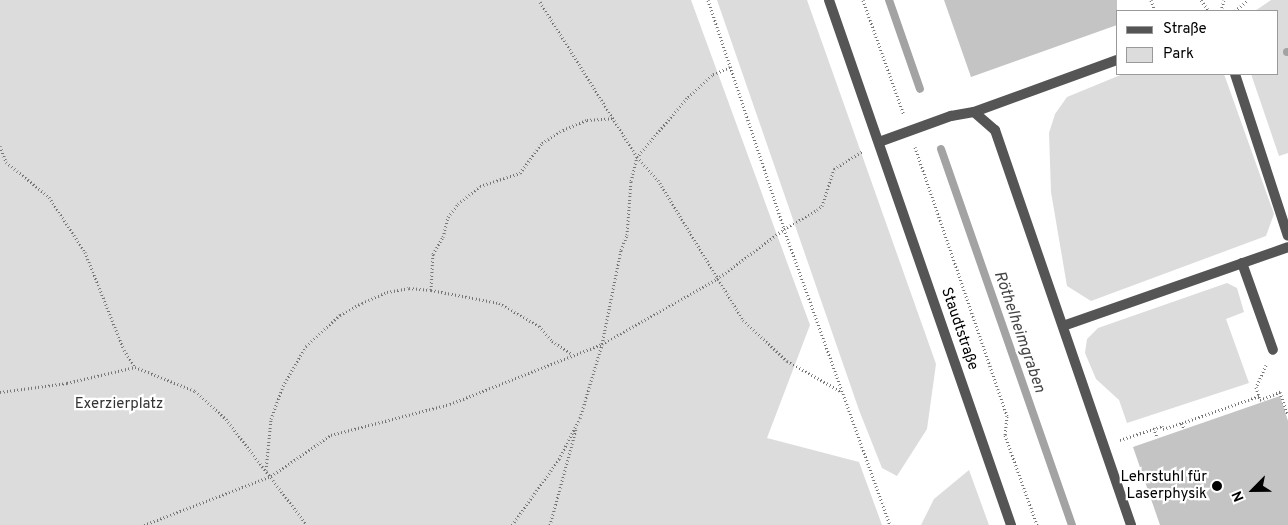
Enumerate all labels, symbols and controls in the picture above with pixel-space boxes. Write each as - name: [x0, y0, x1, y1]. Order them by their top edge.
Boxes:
- legend: [1116, 10, 1278, 75]
- text: Straße: [1163, 20, 1207, 39]
- text: Park: [1163, 45, 1194, 64]
- water label: Röthelheimgraben: [989, 269, 1049, 395]
- street label: Staudtstraße: [936, 285, 982, 373]
- park label: Exerzierplatz: [75, 396, 163, 414]
- north arrow: [1228, 465, 1278, 515]
- place label: Lehrstuhl für Laserphysik: [1120, 468, 1207, 503]
- marker: Lehrstuhl für Laserphysik: [1211, 480, 1223, 492]
- text: N: [1229, 488, 1249, 504]

